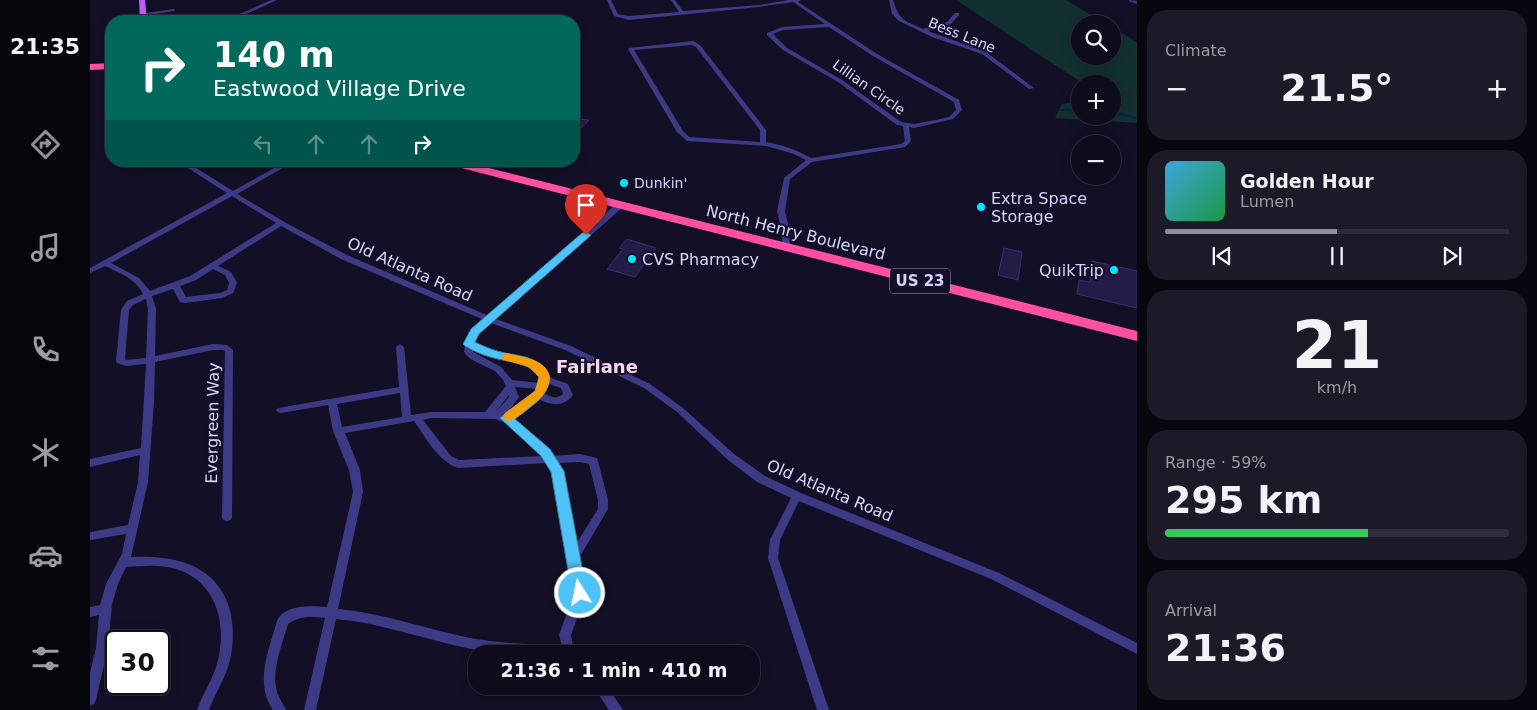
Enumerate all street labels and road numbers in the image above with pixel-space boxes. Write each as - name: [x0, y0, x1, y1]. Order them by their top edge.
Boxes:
- street label: Bess Lane: [926, 14, 998, 56]
- street label: Lillian Circle: [830, 56, 908, 118]
- street label: North Henry Boulevard: [704, 201, 887, 264]
- street label: Old Atlanta Road: [344, 233, 475, 306]
- road number: US 23: [890, 268, 950, 294]
- street label: Evergreen Way: [202, 362, 223, 484]
- street label: Old Atlanta Road: [764, 455, 896, 526]

